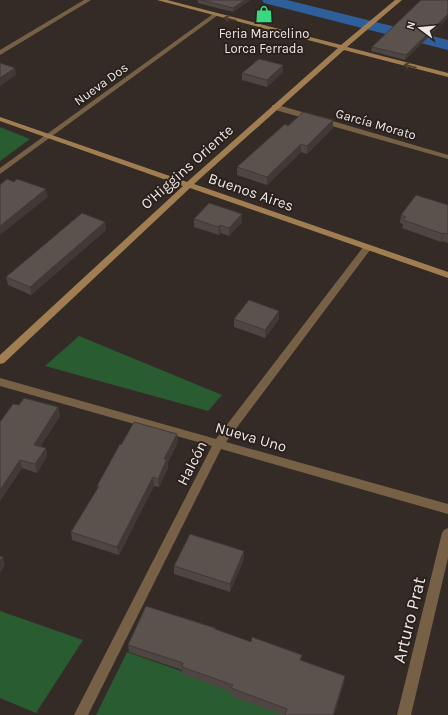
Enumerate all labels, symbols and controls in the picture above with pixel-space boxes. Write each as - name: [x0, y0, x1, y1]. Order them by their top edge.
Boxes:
- shop icon: Feria Marcelino Lorca Ferrada: [254, 4, 274, 24]
- north arrow: [400, 8, 440, 48]
- one-way arrow: [224, 14, 237, 22]
- text: N: [404, 20, 418, 31]
- place label: Feria Marcelino Lorca Ferrada: [219, 26, 309, 56]
- street label: Nueva Dos: [71, 59, 131, 109]
- one-way arrow: [404, 61, 417, 69]
- street label: García Morato: [334, 105, 418, 143]
- street label: O'Higgins Oriente: [137, 121, 237, 213]
- street label: Buenos Aires: [206, 169, 296, 215]
- street label: Nueva Uno: [213, 418, 289, 456]
- street label: Halcón: [173, 438, 211, 488]
- street label: Arturo Prat: [388, 574, 430, 665]

